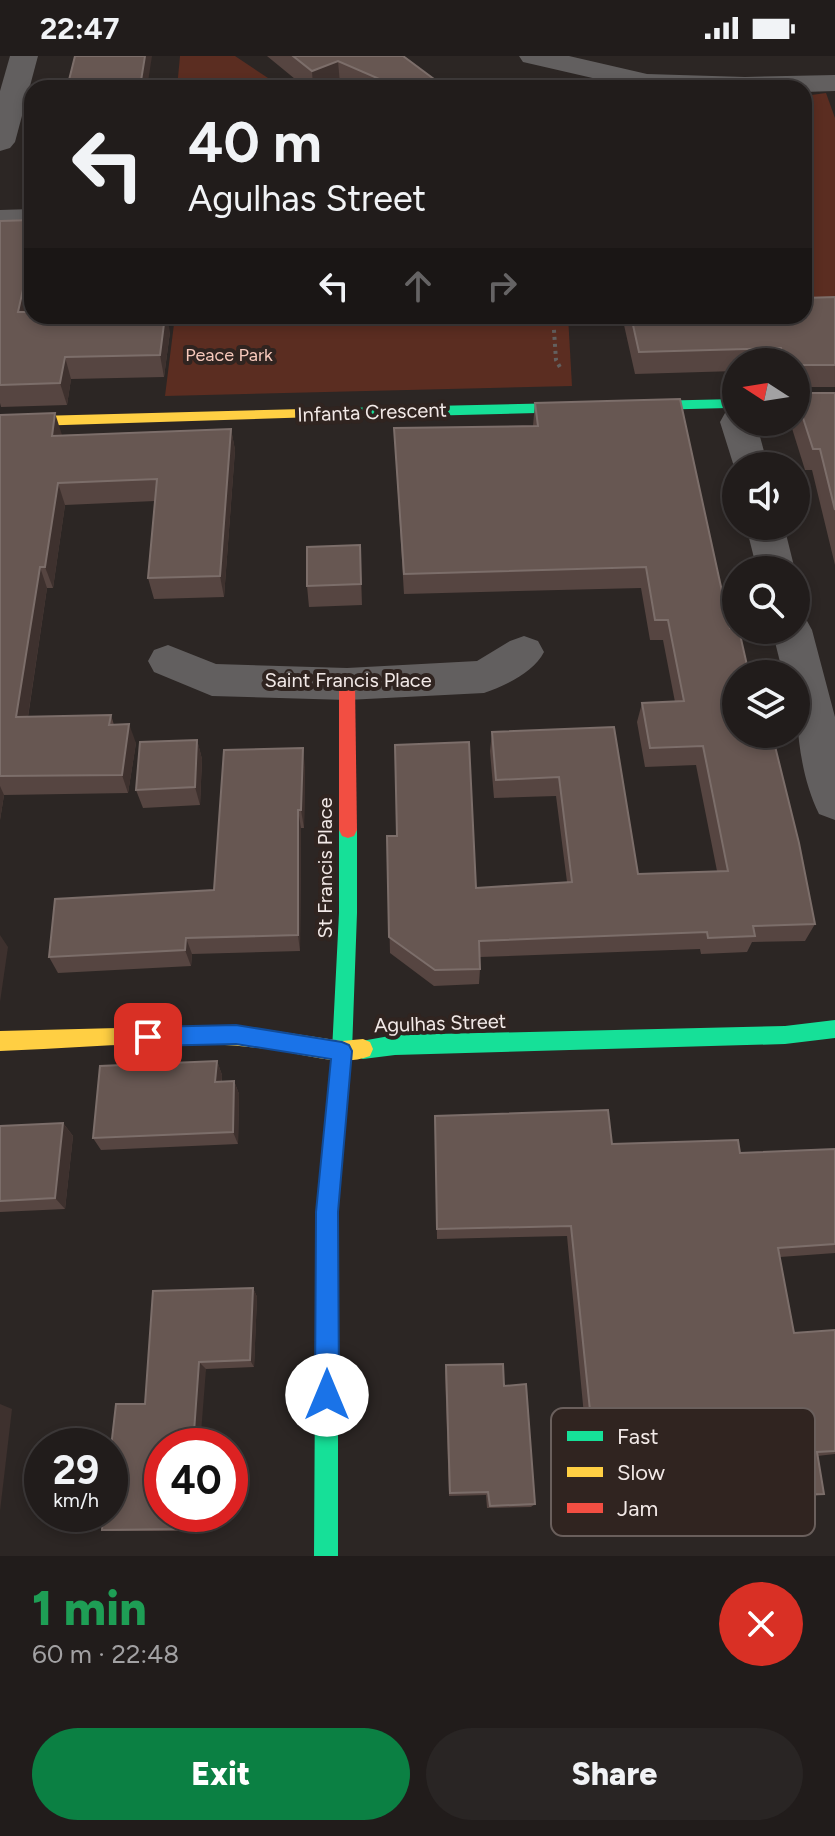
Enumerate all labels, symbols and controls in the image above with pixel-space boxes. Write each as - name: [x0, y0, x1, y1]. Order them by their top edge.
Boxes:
- text: 22:47: [40, 10, 119, 47]
- text: 40 m: [188, 109, 322, 176]
- icon: left: [56, 112, 160, 216]
- text: Agulhas Street: [188, 177, 426, 220]
- icon: left: [312, 264, 356, 308]
- icon: ahead: [396, 264, 440, 308]
- icon: right: [480, 264, 524, 308]
- park label: Peace Park: [185, 344, 273, 366]
- north arrow: [722, 348, 810, 436]
- map controls: [722, 348, 810, 748]
- street label: Infanta Crescent: [297, 397, 447, 427]
- button: sound: [722, 452, 810, 540]
- button: search: [722, 556, 810, 644]
- button: layers: [722, 660, 810, 748]
- street label: Saint Francis Place: [264, 668, 432, 692]
- street label: St Francis Place: [313, 797, 337, 939]
- pin: [114, 1003, 182, 1071]
- street label: Agulhas Street: [373, 1009, 507, 1037]
- icon: arrive: [126, 1015, 170, 1059]
- position arrow: [285, 1353, 369, 1437]
- legend: [551, 1408, 815, 1536]
- text: Fast: [617, 1423, 659, 1450]
- speed limit sign: 40: [144, 1428, 248, 1532]
- text: 29: [53, 1446, 99, 1494]
- text: Slow: [617, 1459, 666, 1486]
- text: km/h: [53, 1488, 99, 1512]
- text: Jam: [617, 1495, 658, 1522]
- text: 1 min: [32, 1579, 147, 1637]
- button: close: [719, 1582, 803, 1666]
- text: 60 m · 22:48: [32, 1638, 179, 1670]
- button: Exit: [32, 1728, 410, 1820]
- button: Share: [426, 1728, 803, 1820]

